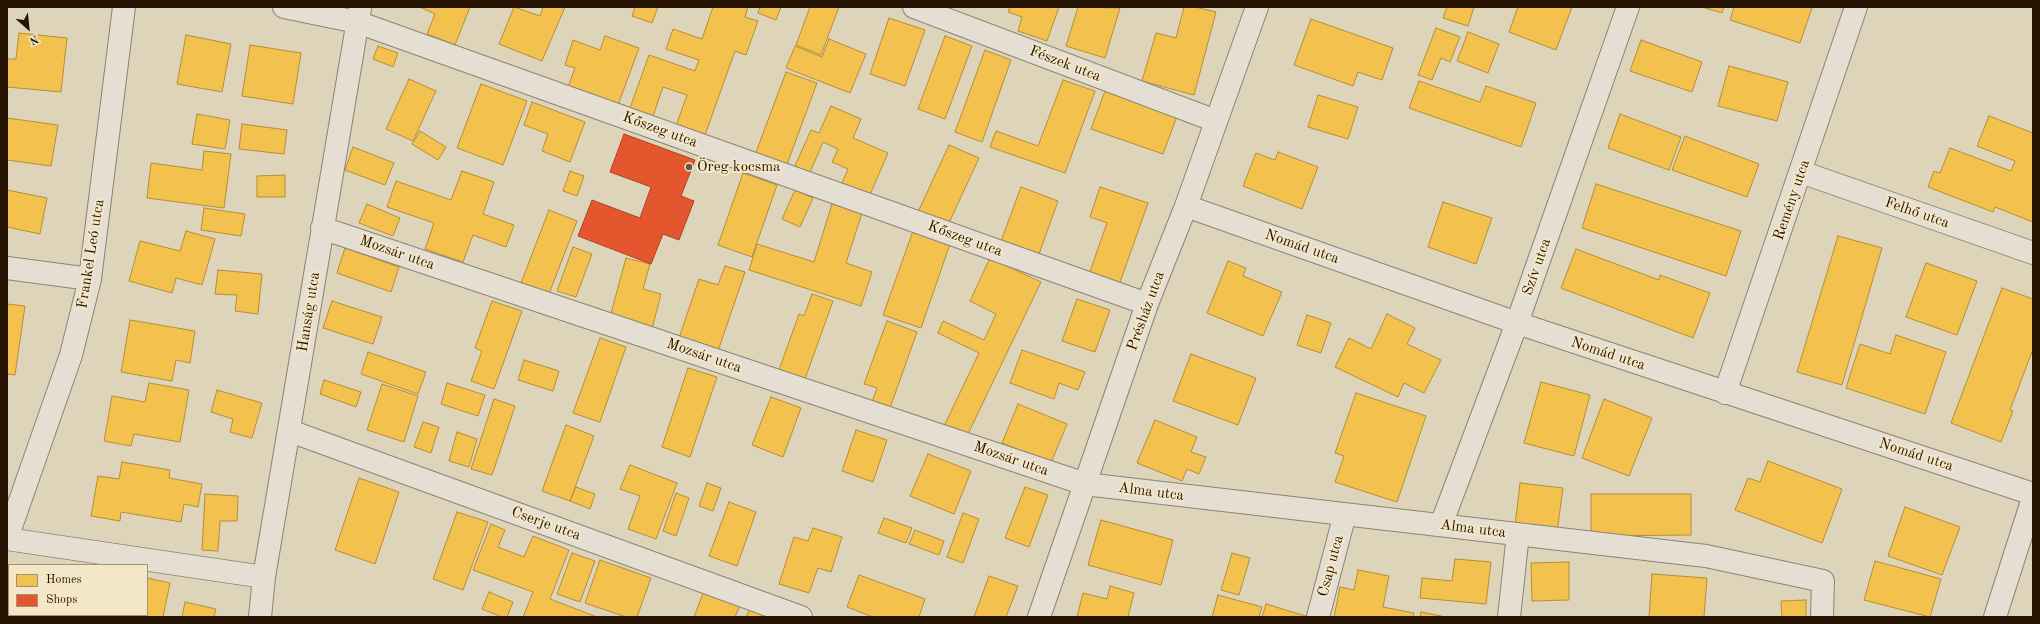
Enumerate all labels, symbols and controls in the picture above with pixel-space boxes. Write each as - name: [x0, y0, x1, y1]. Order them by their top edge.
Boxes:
- north arrow: [8, 8, 48, 48]
- text: N: [27, 32, 40, 46]
- street label: Fészek utca: [1027, 42, 1103, 86]
- street label: Kőszeg utca: [620, 108, 700, 152]
- street label: Remény utca: [1770, 157, 1814, 243]
- place label: Öreg kocsma: [697, 158, 780, 176]
- marker: Öreg kocsma: [684, 162, 694, 172]
- street label: Felhő utca: [1882, 194, 1952, 232]
- street label: Frankel Leó utca: [73, 198, 109, 310]
- street label: Kőszeg utca: [925, 217, 1005, 261]
- street label: Nomád utca: [1262, 226, 1342, 268]
- street label: Mozsár utca: [357, 232, 437, 274]
- street label: Szív utca: [1519, 236, 1555, 298]
- street label: Présház utca: [1123, 269, 1169, 353]
- street label: Hanság utca: [294, 271, 324, 353]
- street label: Nomád utca: [1568, 333, 1648, 375]
- street label: Mozsár utca: [664, 335, 744, 377]
- street label: Nomád utca: [1876, 434, 1956, 476]
- street label: Mozsár utca: [971, 438, 1051, 480]
- street label: Alma utca: [1117, 479, 1185, 505]
- street label: Cserje utca: [509, 503, 583, 545]
- street label: Alma utca: [1439, 516, 1507, 542]
- street label: Csap utca: [1314, 533, 1348, 599]
- legend: [8, 564, 148, 616]
- text: Homes: [46, 574, 82, 586]
- text: Shops: [46, 594, 77, 606]

